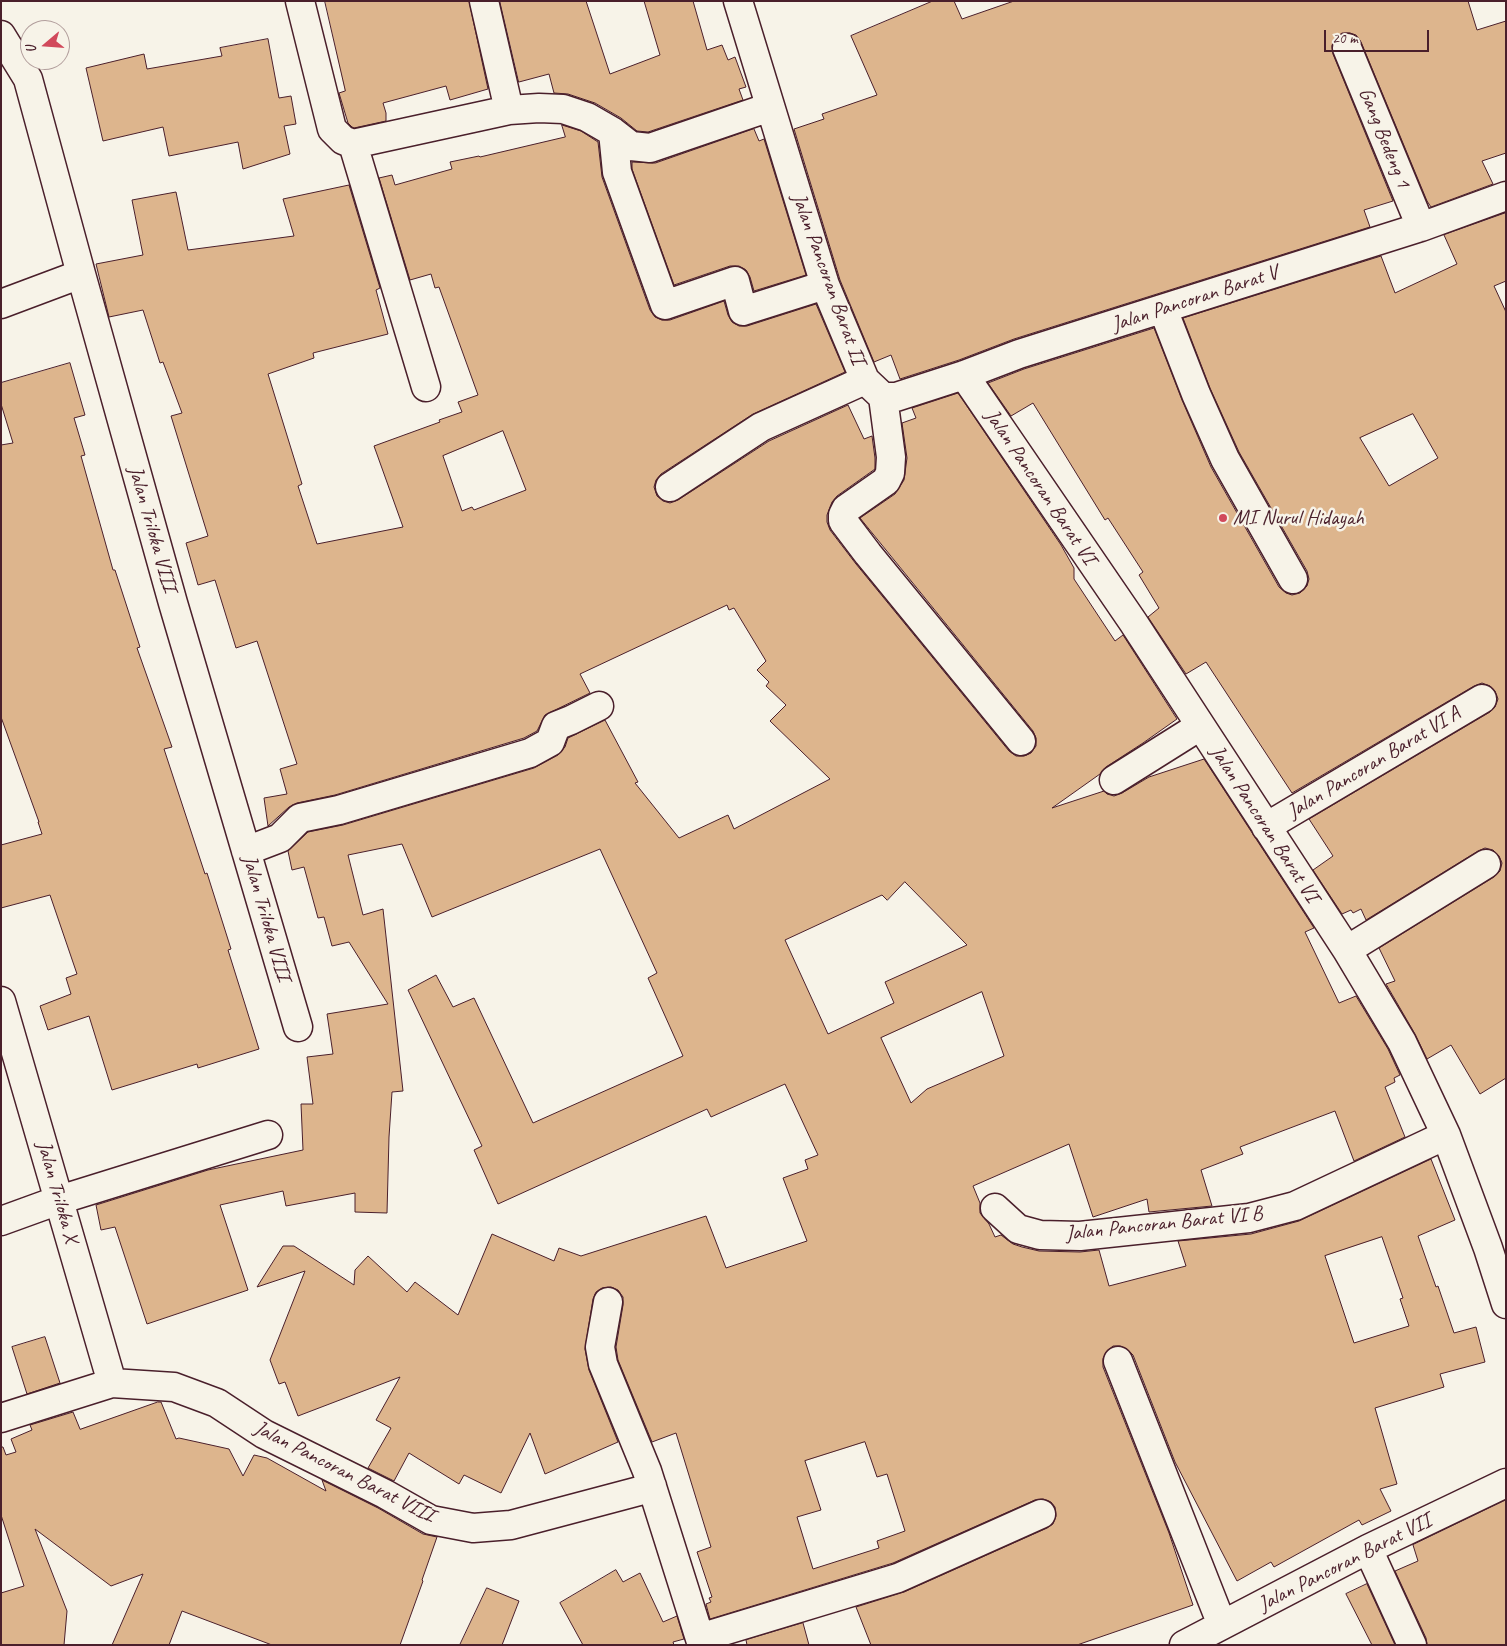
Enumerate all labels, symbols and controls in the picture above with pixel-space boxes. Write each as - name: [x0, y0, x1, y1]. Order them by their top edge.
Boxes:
- north arrow: [20, 20, 70, 70]
- scale bar: [1327, 20, 1432, 52]
- text: 20 m: [1332, 29, 1358, 48]
- text: U: [22, 44, 40, 55]
- street label: Gang Bedeng 1: [1353, 84, 1415, 192]
- street label: Jalan Pancoran Barat II: [785, 190, 871, 368]
- street label: Jalan Pancoran Barat V: [1109, 260, 1281, 338]
- street label: Jalan Pancoran Barat VI: [979, 405, 1101, 569]
- street label: Jalan Triloka VIII: [122, 463, 182, 595]
- place label: MI Nurul Hidayah: [1233, 505, 1364, 531]
- marker: MI Nurul Hidayah: [1217, 512, 1229, 524]
- street label: Jalan Pancoran Barat VI A: [1283, 701, 1465, 825]
- street label: Jalan Pancoran Barat VI: [1204, 741, 1324, 907]
- street label: Jalan Triloka VIII: [236, 852, 296, 984]
- street label: Jalan Triloka X: [30, 1138, 84, 1246]
- street label: Jalan Pancoran Barat VI B: [1064, 1201, 1264, 1247]
- street label: Jalan Pancoran Barat VIII: [250, 1416, 438, 1528]
- street label: Jalan Pancoran Barat VII: [1254, 1509, 1436, 1617]

